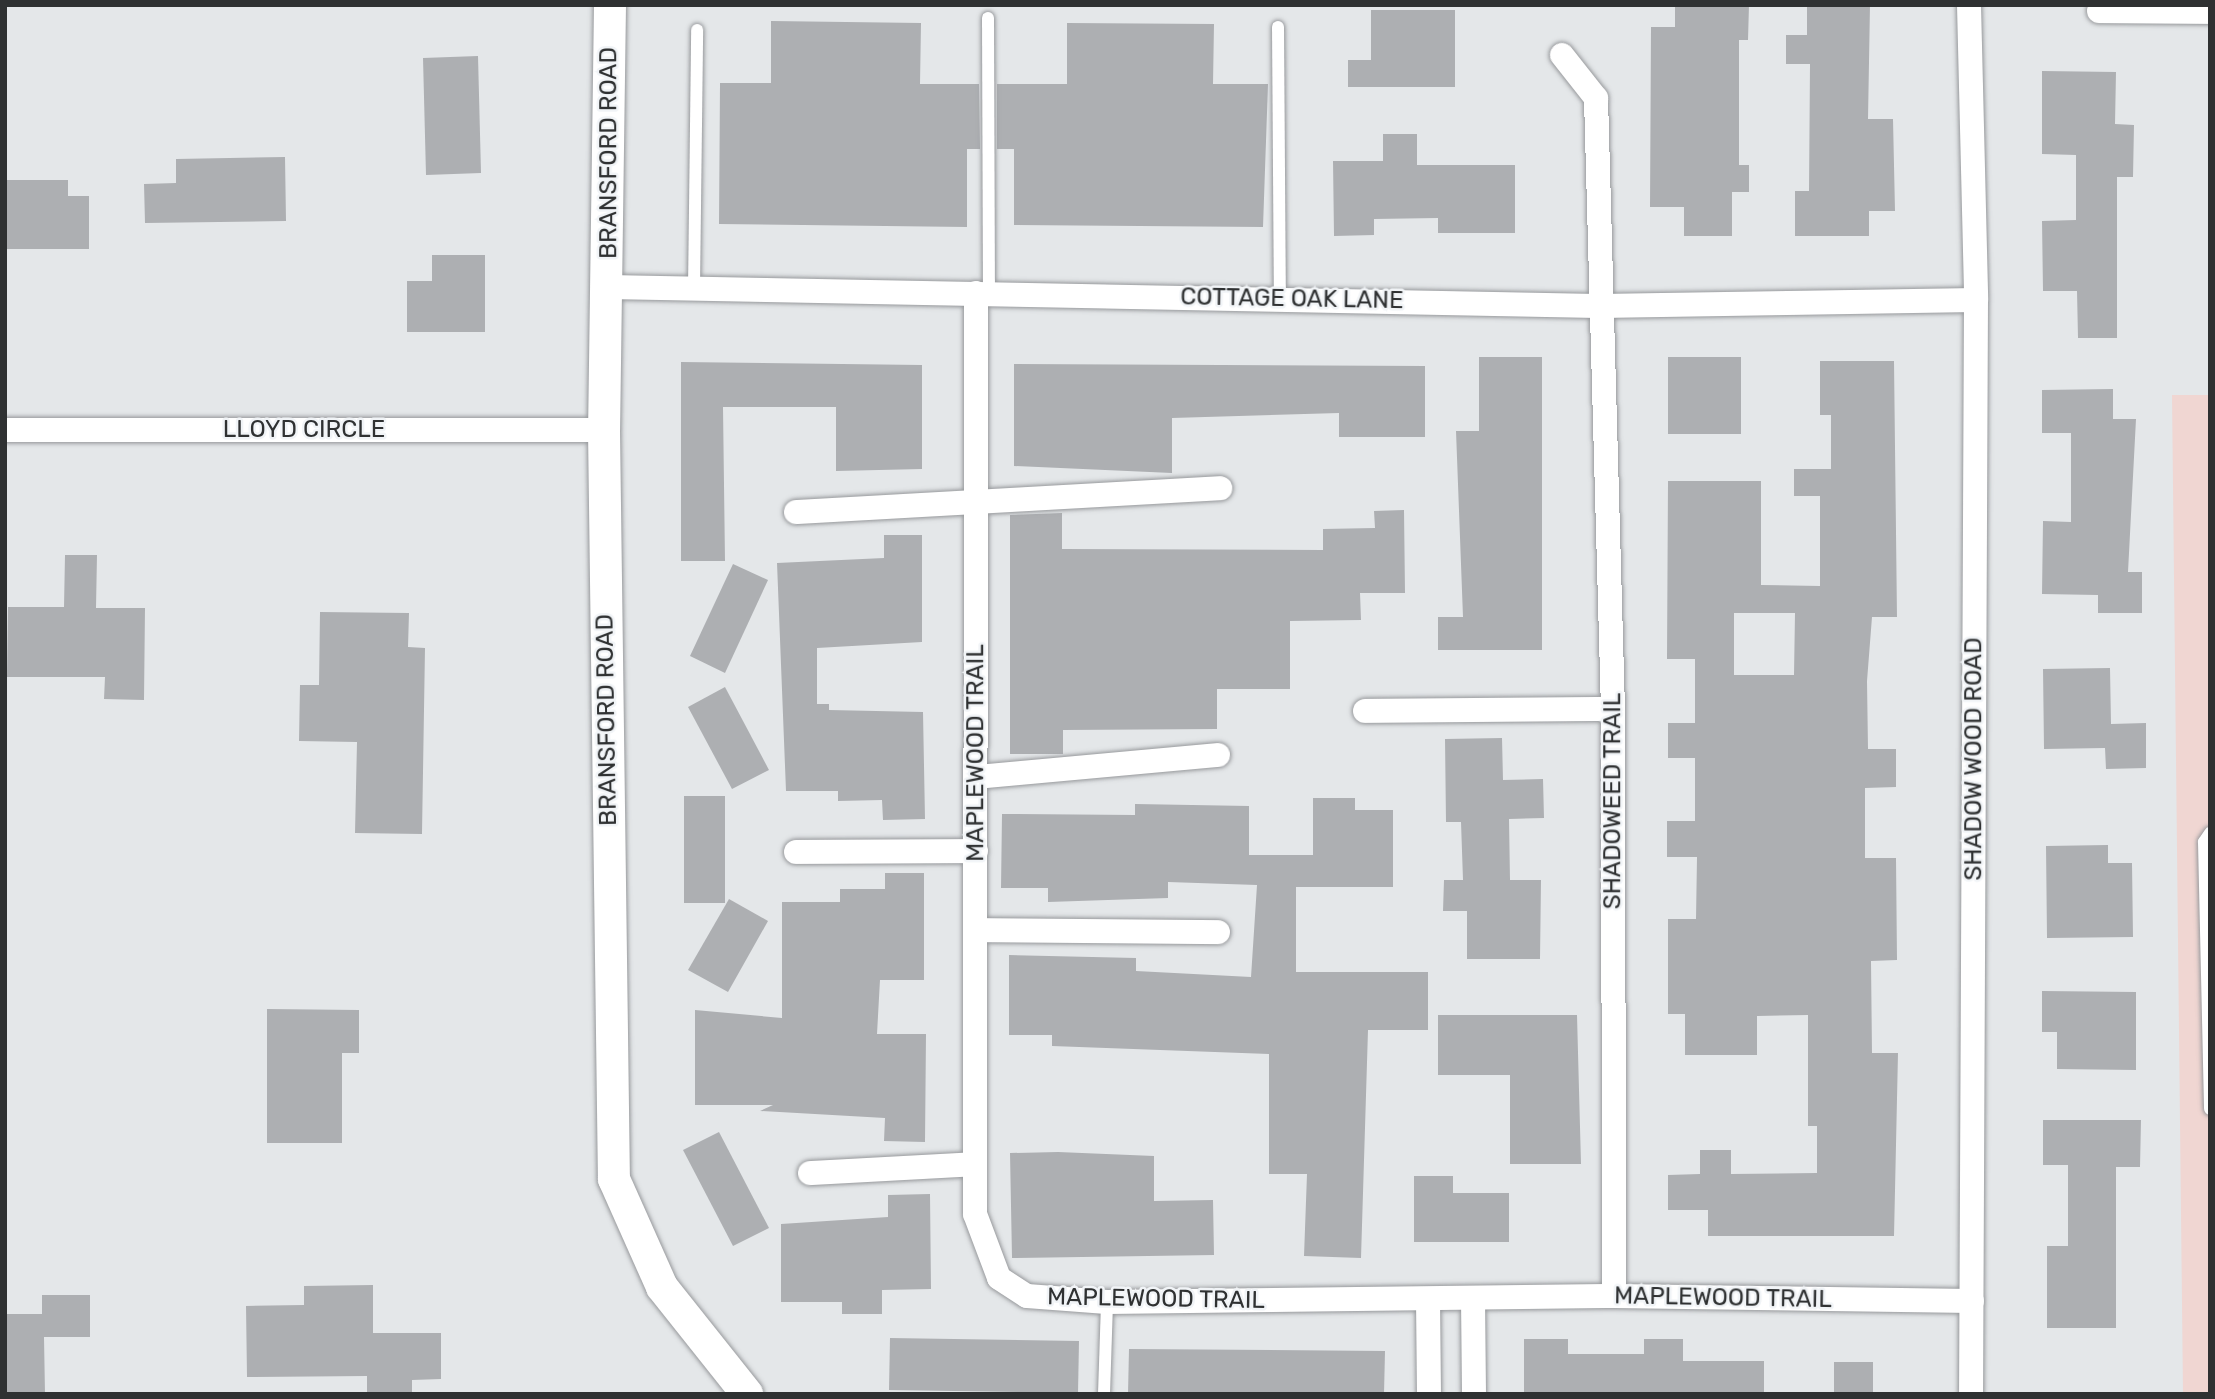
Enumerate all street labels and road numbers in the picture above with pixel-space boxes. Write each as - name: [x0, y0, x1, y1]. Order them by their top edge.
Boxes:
- street label: BRANSFORD ROAD: [595, 47, 623, 259]
- street label: COTTAGE OAK LANE: [1180, 283, 1404, 315]
- street label: LLOYD CIRCLE: [223, 416, 385, 444]
- street label: BRANSFORD ROAD: [591, 614, 623, 826]
- street label: SHADOW WOOD ROAD: [1960, 637, 1988, 881]
- street label: MAPLEWOOD TRAIL: [962, 644, 990, 862]
- street label: SHADOWEED TRAIL: [1599, 692, 1627, 910]
- street label: MAPLEWOOD TRAIL: [1614, 1282, 1832, 1314]
- street label: MAPLEWOOD TRAIL: [1047, 1283, 1265, 1315]

